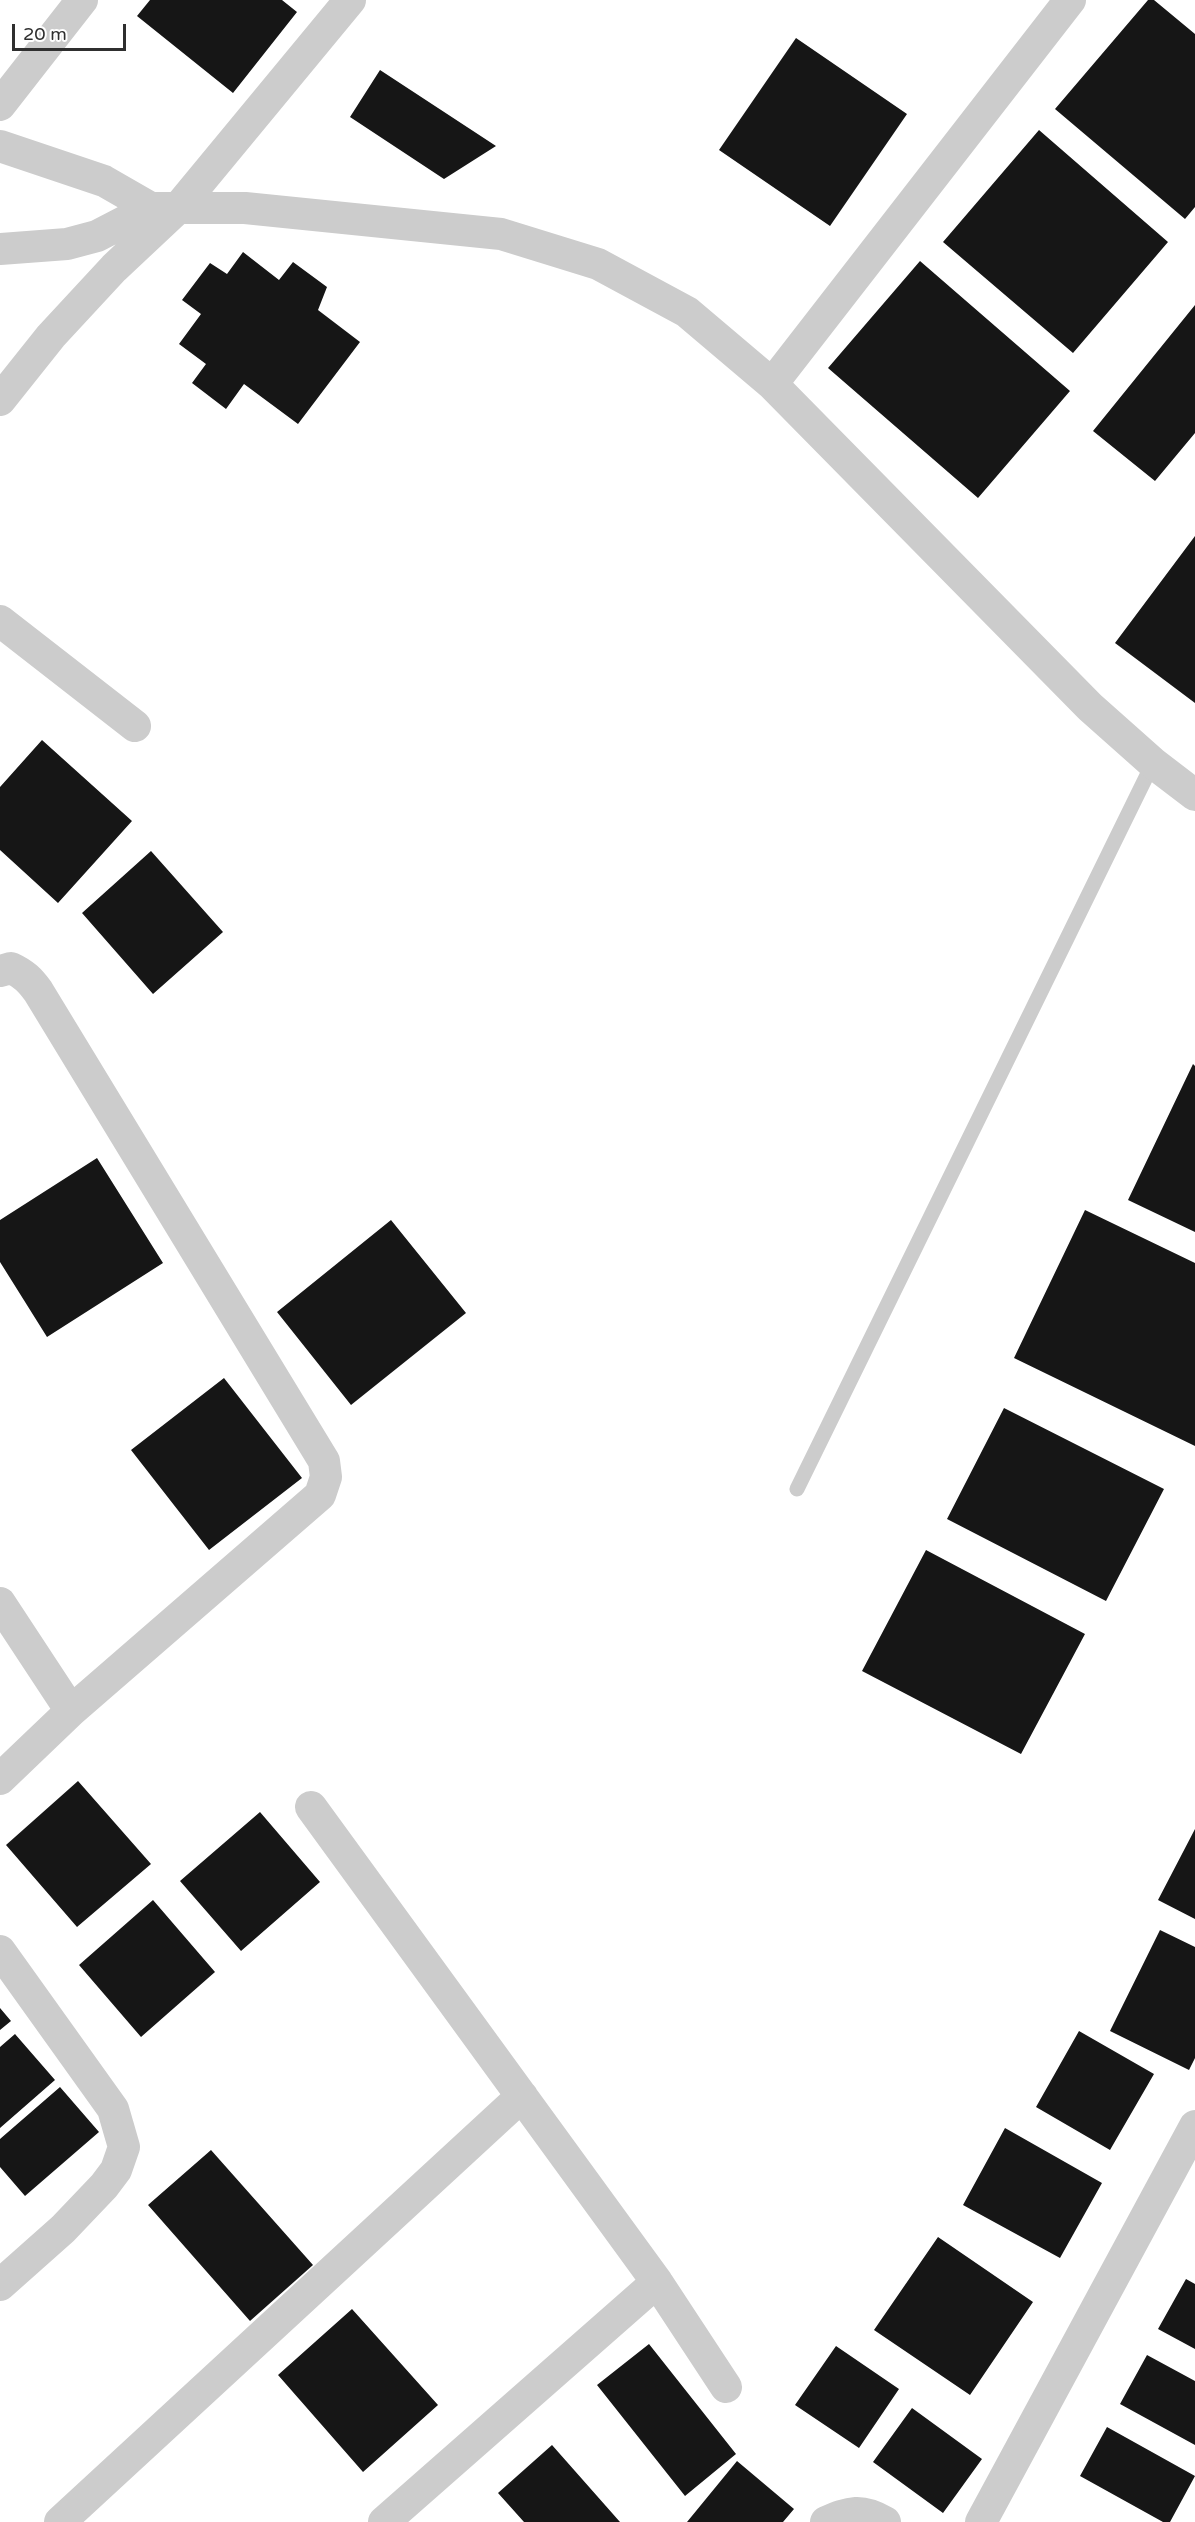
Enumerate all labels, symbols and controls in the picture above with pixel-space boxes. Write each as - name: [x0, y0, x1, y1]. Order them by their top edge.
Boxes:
- scale bar: [15, 12, 129, 50]
- text: 20 m: [23, 23, 67, 45]

